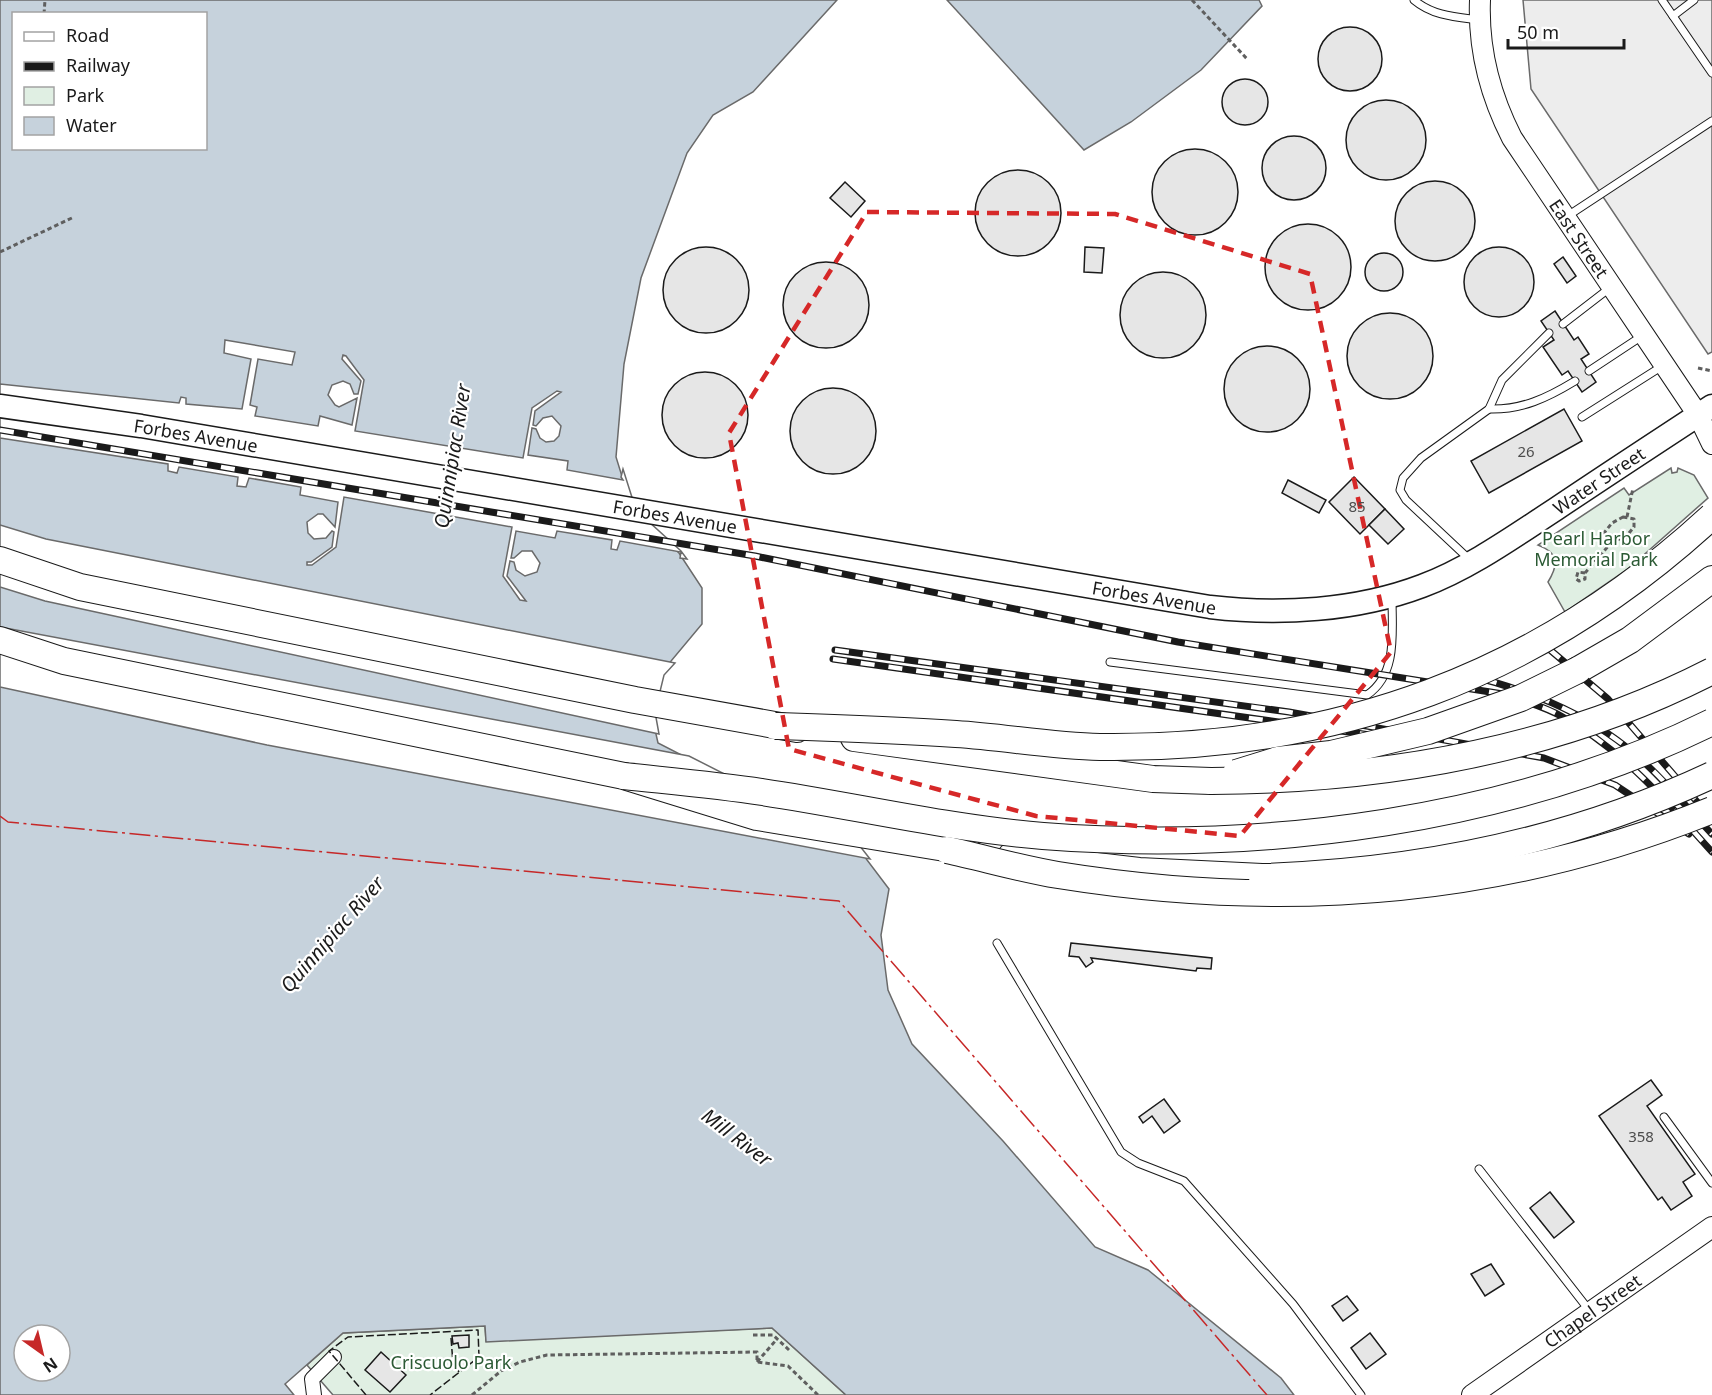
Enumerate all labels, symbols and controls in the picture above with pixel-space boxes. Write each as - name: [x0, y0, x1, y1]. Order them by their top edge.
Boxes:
- legend: [12, 12, 207, 150]
- scale bar: [1508, 12, 1624, 50]
- text: 50 m: [1517, 20, 1559, 44]
- text: Road: [66, 23, 109, 47]
- text: Railway: [66, 53, 131, 77]
- text: Park: [66, 83, 104, 107]
- text: Water: [66, 113, 117, 137]
- street label: East Street: [1544, 194, 1615, 283]
- water label: Quinnipiac River: [427, 381, 477, 530]
- street label: Forbes Avenue: [132, 413, 260, 458]
- house number: 26: [1517, 441, 1535, 461]
- street label: Water Street: [1548, 441, 1650, 520]
- street label: Forbes Avenue: [611, 494, 739, 539]
- house number: 85: [1348, 496, 1366, 516]
- park label: Pearl Harbor Memorial Park: [1534, 526, 1658, 571]
- street label: Forbes Avenue: [1090, 575, 1217, 620]
- water label: Quinnipiac River: [274, 869, 391, 998]
- water label: Mill River: [696, 1102, 778, 1173]
- house number: 358: [1628, 1126, 1654, 1146]
- street label: Chapel Street: [1539, 1268, 1646, 1353]
- north arrow: [12, 1323, 72, 1383]
- park label: Criscuolo Park: [391, 1350, 512, 1374]
- text: N: [39, 1353, 62, 1378]

